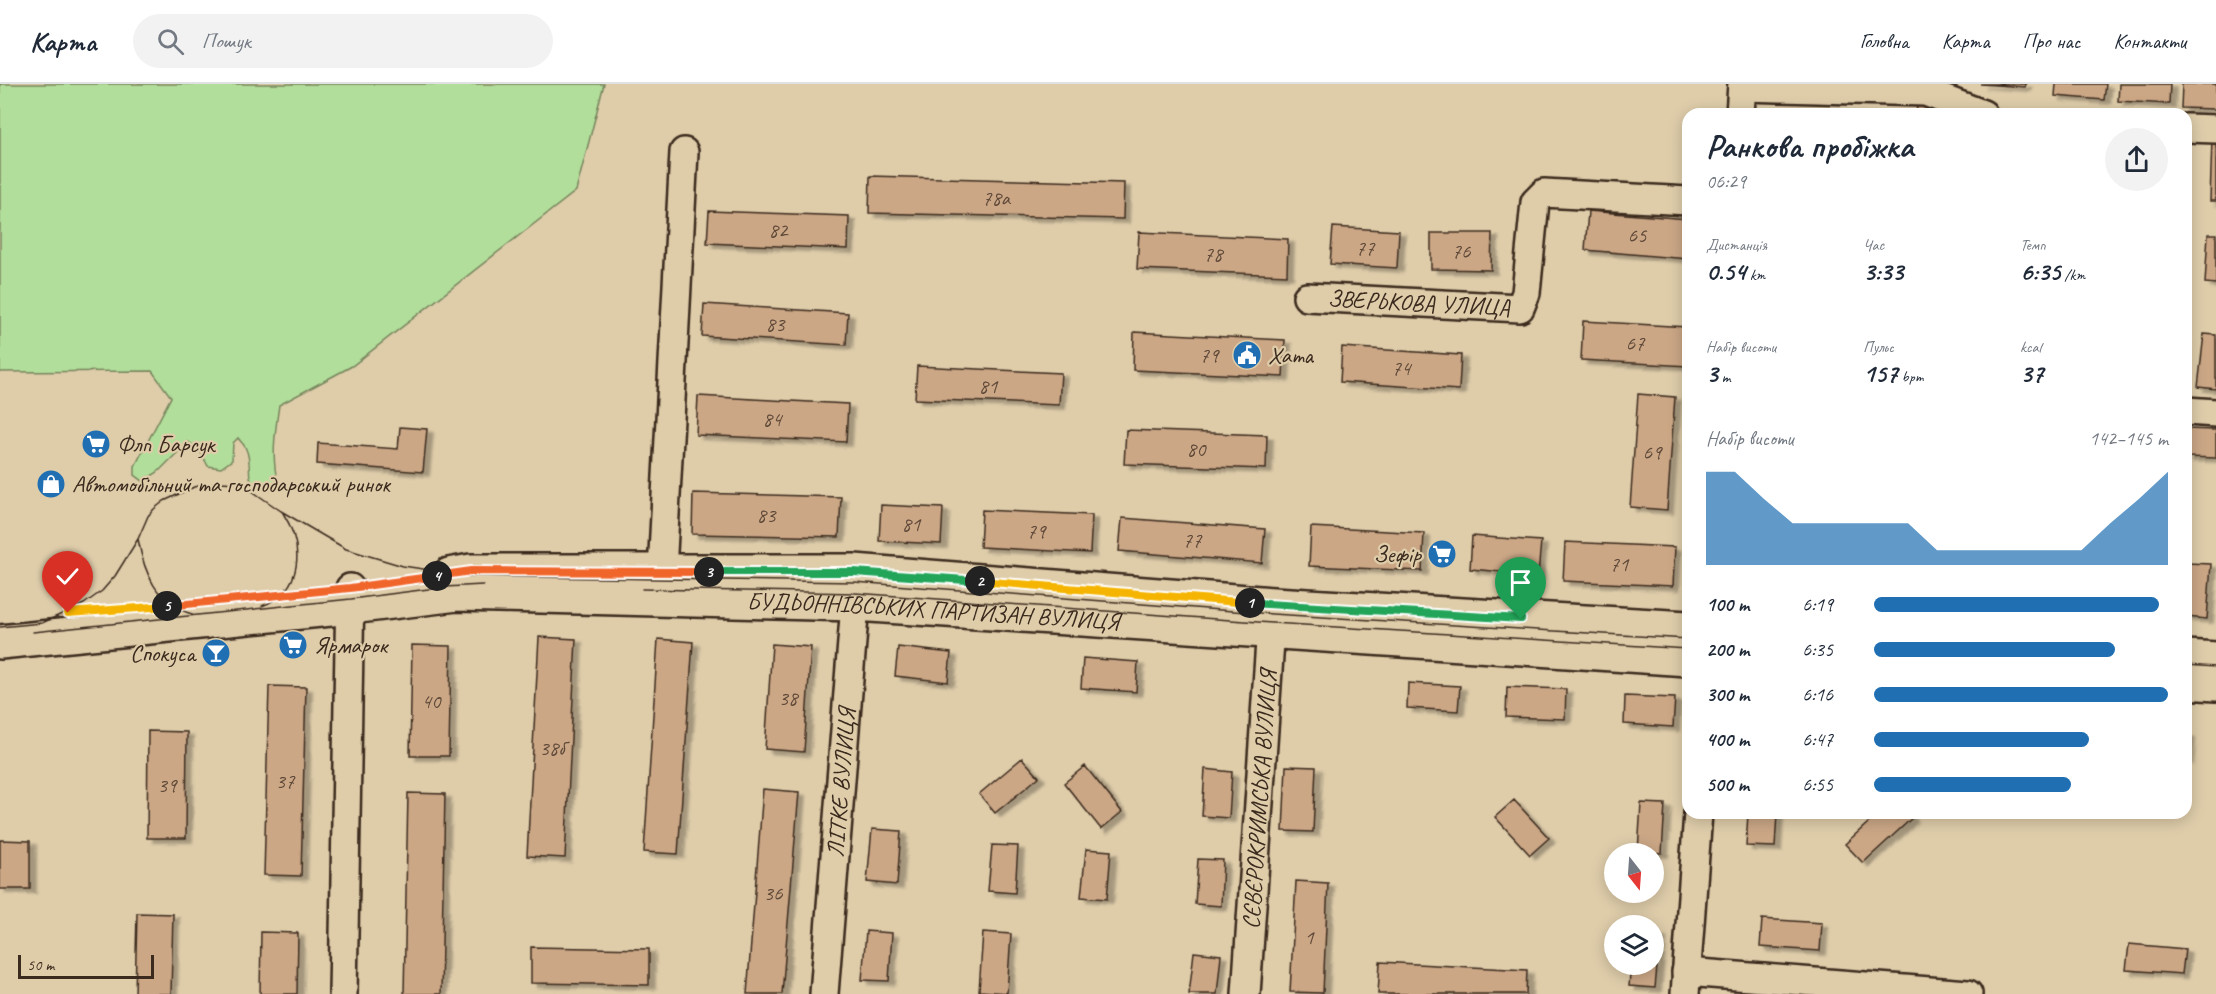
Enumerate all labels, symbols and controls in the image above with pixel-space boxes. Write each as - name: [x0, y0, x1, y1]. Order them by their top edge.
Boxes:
- search box: [133, 14, 553, 68]
- text: Карта: [30, 24, 97, 59]
- icon: search: [154, 25, 187, 58]
- text: Пошук: [202, 27, 251, 55]
- text: Головна: [1860, 28, 1909, 54]
- text: Карта: [1942, 28, 1990, 54]
- text: Про нас: [2023, 28, 2080, 54]
- text: Контакти: [2113, 28, 2186, 54]
- text: Ранкова пробіжка: [1706, 125, 1913, 167]
- button: share: [2105, 128, 2168, 191]
- text: 06:29: [1706, 169, 1746, 194]
- house number: 78а: [982, 185, 1012, 211]
- house number: 82: [769, 217, 789, 243]
- house number: 65: [1628, 222, 1648, 248]
- house number: 77: [1356, 235, 1376, 261]
- text: Дистанція: [1706, 235, 1767, 255]
- text: Час: [1863, 235, 1884, 255]
- text: Темп: [2020, 235, 2046, 255]
- house number: 76: [1452, 238, 1471, 264]
- house number: 78: [1204, 241, 1225, 267]
- text: 0.54: [1706, 255, 1746, 288]
- text: 3:33: [1863, 255, 1903, 288]
- text: 6:35: [2020, 255, 2060, 288]
- text: km: [1746, 265, 1765, 285]
- text: /km: [2060, 265, 2085, 285]
- street label: ЗВЕРЬКОВА УЛИЦА: [1327, 283, 1512, 323]
- house number: 83: [766, 311, 786, 337]
- house number: 67: [1626, 330, 1646, 356]
- text: Набір висоти: [1706, 337, 1776, 357]
- text: Пульс: [1863, 337, 1894, 357]
- text: kcal: [2020, 337, 2041, 357]
- public building icon: Хата: [1231, 339, 1263, 371]
- place label: Хата: [1268, 340, 1314, 370]
- house number: 79: [1200, 342, 1220, 368]
- house number: 74: [1392, 355, 1413, 381]
- text: 3: [1706, 357, 1718, 390]
- text: 157: [1863, 357, 1898, 390]
- text: 37: [2020, 357, 2043, 390]
- text: m: [1718, 367, 1731, 387]
- text: bpm: [1898, 367, 1923, 387]
- house number: 81: [979, 373, 999, 399]
- house number: 84: [763, 406, 784, 432]
- text: Набір висоти: [1706, 426, 1793, 451]
- text: 142–145 m: [2089, 426, 2168, 451]
- supermarket icon: Флп Барсук: [80, 428, 112, 460]
- place label: Флп Барсук: [117, 429, 217, 459]
- house number: 80: [1187, 436, 1207, 462]
- house number: 69: [1643, 439, 1663, 465]
- shop icon: Автомобільний та господарський ринок: [35, 468, 67, 500]
- place label: Автомобільний та господарський ринок: [72, 469, 392, 499]
- house number: 83: [757, 502, 777, 528]
- house number: 81: [902, 511, 922, 537]
- house number: 79: [1027, 518, 1047, 544]
- house number: 77: [1183, 527, 1203, 553]
- supermarket icon: Зефір: [1426, 538, 1458, 570]
- place label: Зефір: [1374, 539, 1422, 569]
- pin: [42, 551, 93, 613]
- house number: 71: [1610, 551, 1630, 577]
- pin: 3: [694, 557, 724, 587]
- pin: [1495, 557, 1546, 619]
- icon: check: [51, 560, 84, 593]
- pin: 4: [422, 561, 452, 591]
- text: 3: [705, 562, 713, 582]
- text: 4: [433, 566, 441, 586]
- pin: 2: [965, 566, 995, 596]
- icon: arrive: [1504, 566, 1537, 599]
- text: 2: [976, 571, 984, 591]
- street label: БУДЬОННІВСЬКИХ ПАРТИЗАН ВУЛИЦЯ: [747, 586, 1124, 637]
- pin: 1: [1235, 588, 1265, 618]
- pin: 5: [152, 591, 182, 621]
- text: 100 m: [1706, 592, 1749, 617]
- text: 6:19: [1802, 592, 1833, 617]
- text: 1: [1246, 593, 1254, 613]
- text: 5: [164, 596, 170, 616]
- supermarket icon: Ярмарок: [277, 629, 309, 661]
- place label: Ярмарок: [314, 630, 389, 660]
- bar icon: Спокуса: [200, 637, 232, 669]
- text: 200 m: [1706, 637, 1749, 662]
- text: 6:35: [1802, 637, 1833, 662]
- place label: Спокуса: [130, 638, 197, 668]
- street label: СЄВЄРОКРИМСЬКА ВУЛИЦЯ: [1235, 666, 1283, 930]
- text: 300 m: [1706, 682, 1749, 707]
- text: 6:16: [1802, 682, 1833, 707]
- house number: 38: [779, 685, 800, 711]
- house number: 40: [422, 688, 442, 714]
- street label: ЛІТКЕ ВУЛИЦЯ: [820, 703, 862, 858]
- text: 400 m: [1706, 727, 1749, 752]
- text: 6:47: [1802, 727, 1833, 752]
- house number: 38б: [539, 735, 570, 761]
- house number: 37: [276, 768, 296, 794]
- house number: 39: [158, 772, 178, 798]
- text: 500 m: [1706, 772, 1749, 797]
- text: 6:55: [1802, 772, 1833, 797]
- north arrow: [1604, 843, 1664, 903]
- map controls: [1604, 843, 1664, 975]
- house number: 36: [764, 880, 783, 906]
- button: layers: [1604, 915, 1664, 975]
- house number: 1: [1304, 924, 1315, 950]
- scale bar: [18, 952, 154, 980]
- text: 50 m: [27, 955, 54, 975]

